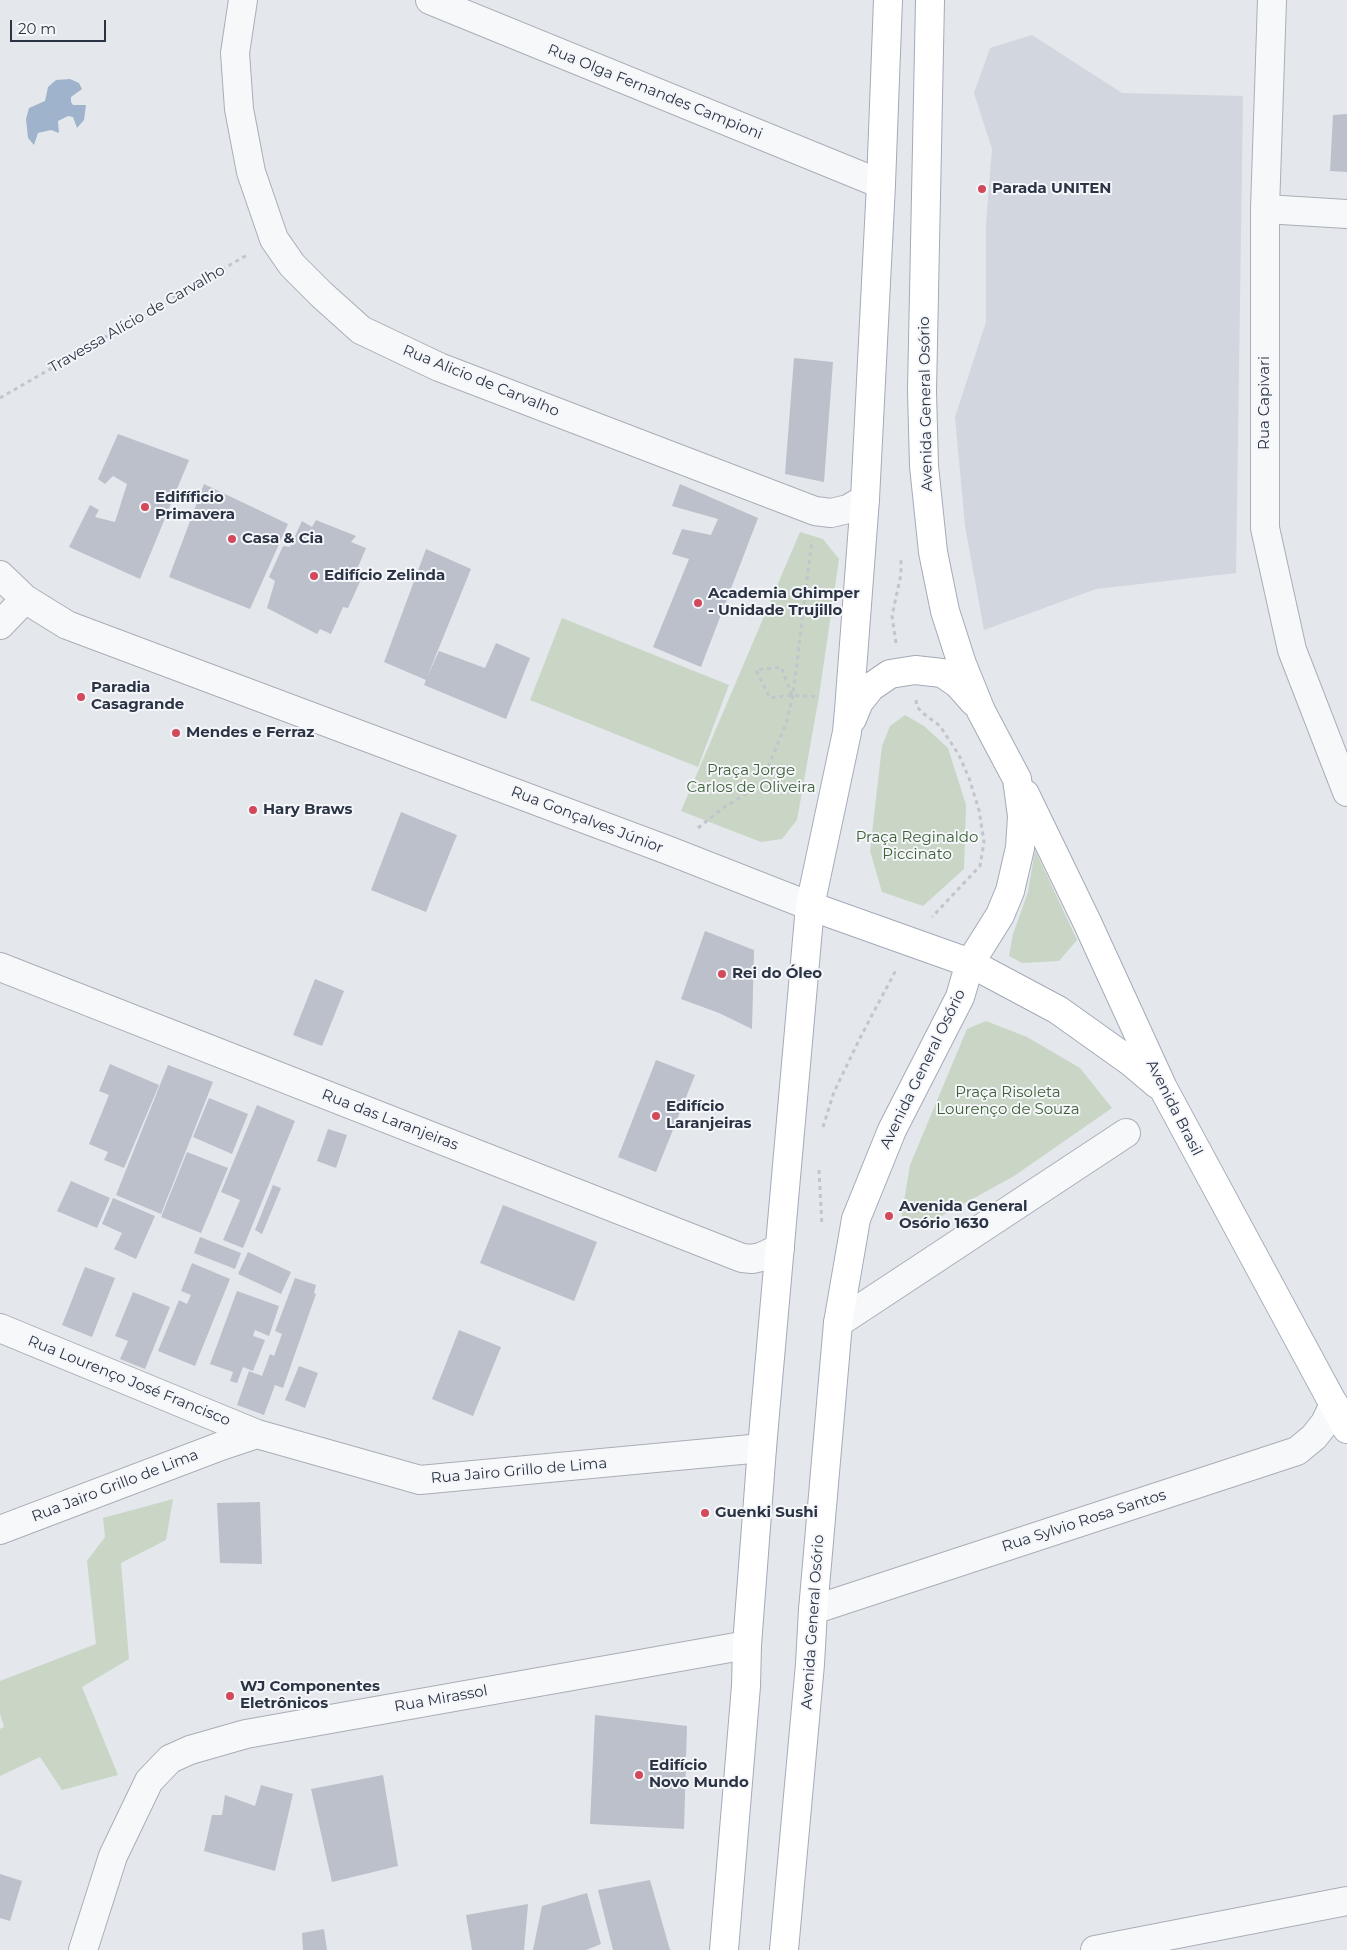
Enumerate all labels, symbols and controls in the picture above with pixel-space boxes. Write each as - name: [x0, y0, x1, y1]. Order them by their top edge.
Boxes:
- scale bar: [12, 10, 109, 42]
- text: 20 m: [18, 19, 56, 38]
- street label: Rua Olga Fernandes Campioni: [545, 41, 765, 143]
- place label: Parada UNITEN: [992, 180, 1111, 198]
- marker: Parada UNITEN: [976, 183, 988, 195]
- street label: Travessa Alício de Carvalho: [46, 261, 228, 377]
- street label: Avenida General Osório: [915, 316, 937, 492]
- street label: Rua Alicio de Carvalho: [400, 341, 562, 421]
- street label: Rua Capivari: [1256, 356, 1274, 450]
- place label: Edifíficio Primavera: [155, 489, 235, 524]
- marker: Edifíficio Primavera: [139, 501, 151, 513]
- place label: Casa & Cia: [242, 530, 323, 548]
- marker: Casa & Cia: [226, 533, 238, 545]
- place label: Edifício Zelinda: [324, 567, 445, 585]
- marker: Edifício Zelinda: [308, 570, 320, 582]
- place label: Academia Ghimper - Unidade Trujillo: [708, 585, 860, 620]
- marker: Academia Ghimper - Unidade Trujillo: [692, 597, 704, 609]
- place label: Paradia Casagrande: [91, 679, 184, 714]
- marker: Paradia Casagrande: [75, 691, 87, 703]
- place label: Mendes e Ferraz: [186, 724, 315, 742]
- marker: Mendes e Ferraz: [170, 727, 182, 739]
- park label: Praça Jorge Carlos de Oliveira: [686, 762, 816, 797]
- street label: Rua Gonçalves Júnior: [508, 783, 666, 857]
- place label: Hary Braws: [263, 801, 352, 819]
- marker: Hary Braws: [247, 804, 259, 816]
- park label: Praça Reginaldo Piccinato: [856, 829, 978, 864]
- place label: Rei do Óleo: [732, 965, 822, 983]
- marker: Rei do Óleo: [716, 968, 728, 980]
- street label: Avenida General Osório: [877, 986, 969, 1152]
- street label: Avenida Brasil: [1142, 1057, 1206, 1159]
- park label: Praça Risoleta Lourenço de Souza: [936, 1084, 1080, 1119]
- street label: Rua das Laranjeiras: [319, 1086, 461, 1154]
- place label: Edifício Laranjeiras: [666, 1098, 752, 1133]
- marker: Edifício Laranjeiras: [650, 1110, 662, 1122]
- place label: Avenida General Osório 1630: [899, 1198, 1028, 1233]
- marker: Avenida General Osório 1630: [883, 1210, 895, 1222]
- street label: Rua Lourenço José Francisco: [25, 1332, 233, 1430]
- street label: Rua Jairo Grillo de Lima: [29, 1446, 201, 1526]
- street label: Rua Jairo Grillo de Lima: [430, 1454, 608, 1488]
- street label: Rua Sylvio Rosa Santos: [1000, 1486, 1168, 1556]
- place label: Guenki Sushi: [715, 1504, 818, 1522]
- marker: Guenki Sushi: [699, 1507, 711, 1519]
- street label: Avenida General Osório: [798, 1534, 828, 1710]
- place label: WJ Componentes Eletrônicos: [240, 1678, 380, 1713]
- street label: Rua Mirassol: [393, 1682, 489, 1716]
- marker: WJ Componentes Eletrônicos: [224, 1690, 236, 1702]
- place label: Edifício Novo Mundo: [649, 1757, 749, 1792]
- marker: Edifício Novo Mundo: [633, 1769, 645, 1781]

